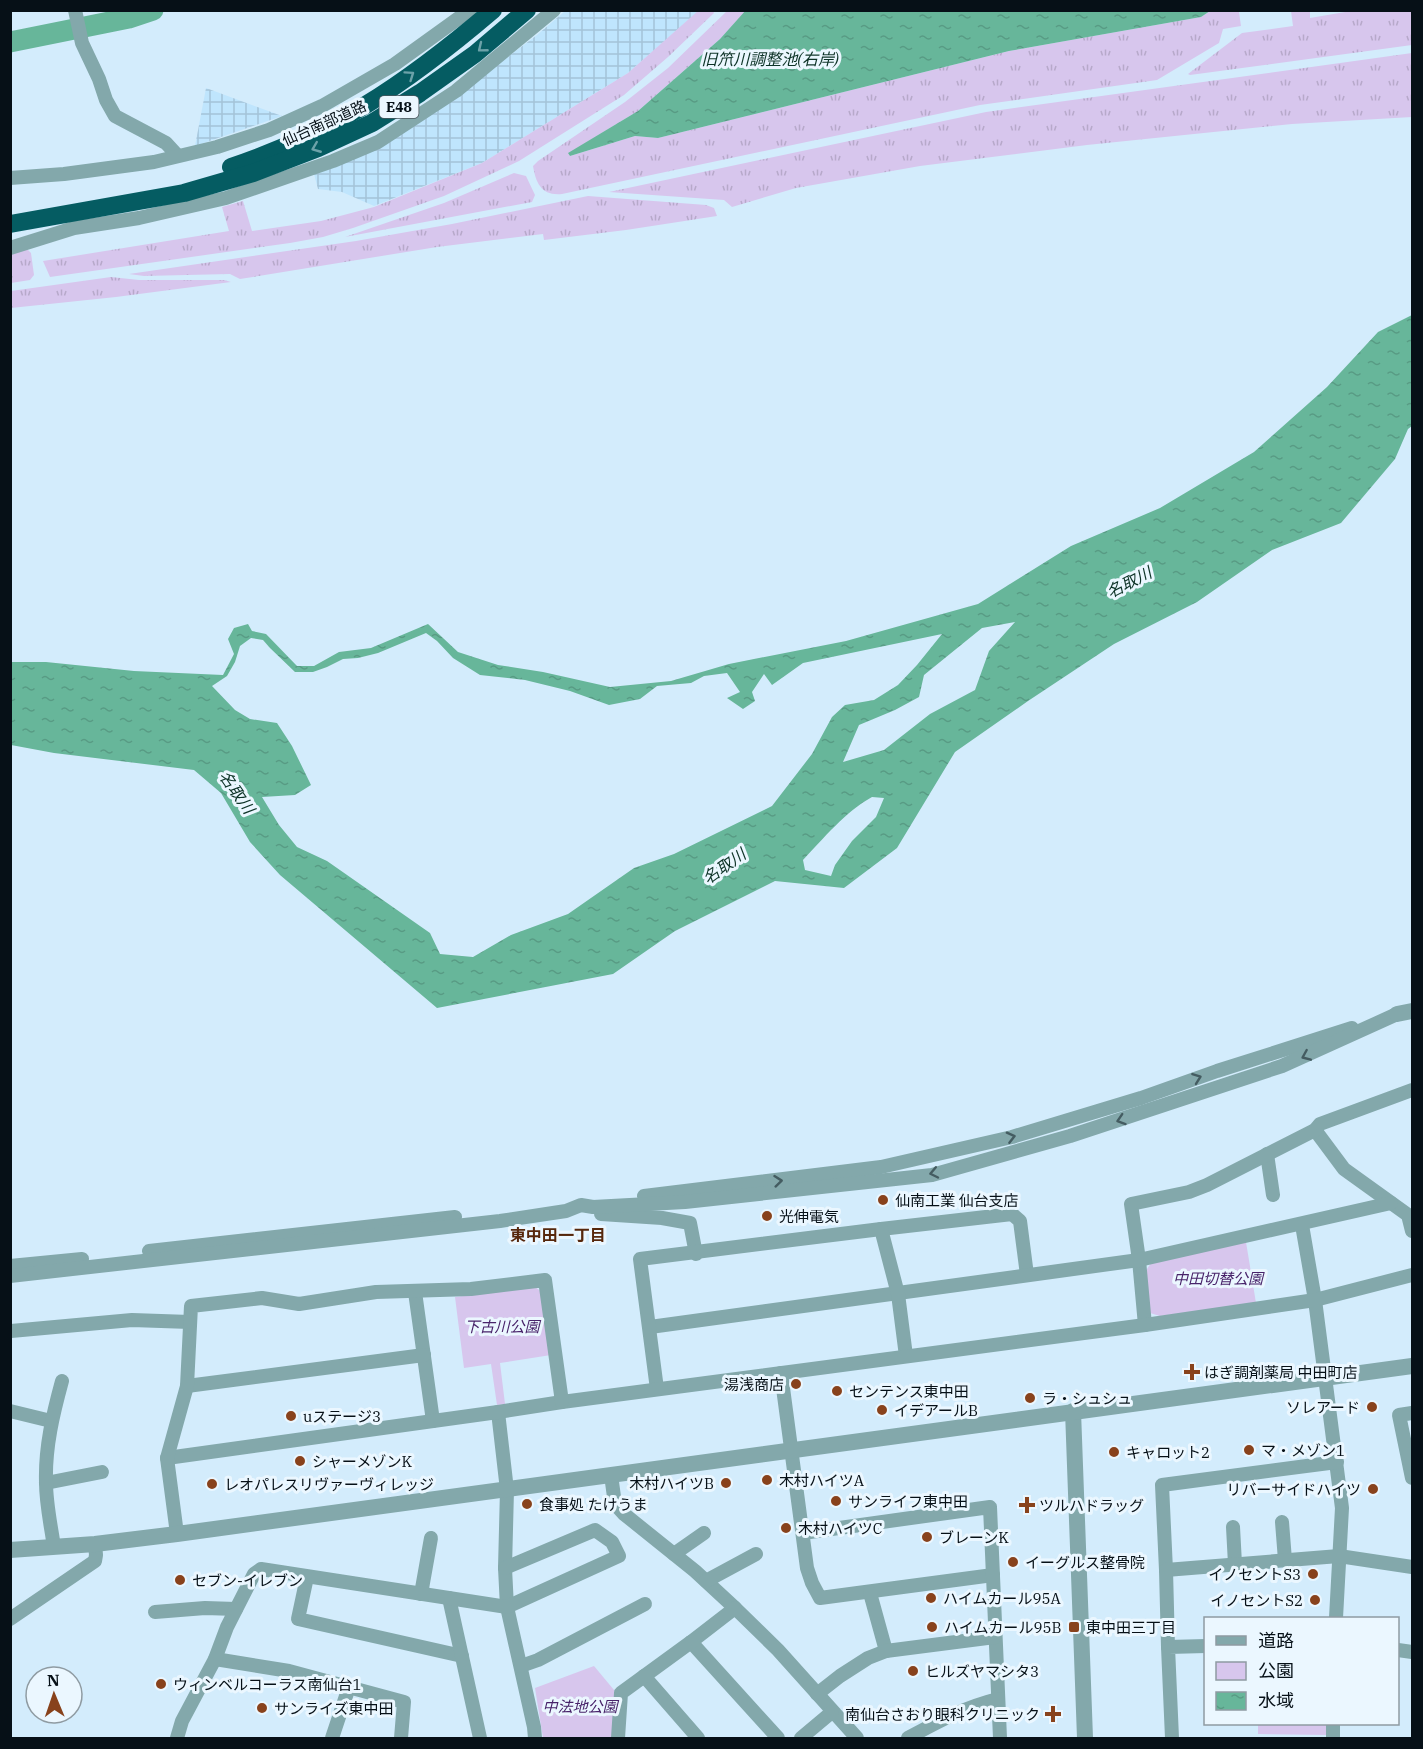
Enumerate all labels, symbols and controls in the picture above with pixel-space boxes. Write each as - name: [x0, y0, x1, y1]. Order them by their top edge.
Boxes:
- one-way arrow: [478, 40, 489, 51]
- water label: 旧笊川調整池(右岸): [701, 49, 839, 69]
- one-way arrow: [403, 71, 414, 82]
- street label: 仙台南部道路: [279, 96, 369, 150]
- road number: E48: [380, 96, 418, 118]
- one-way arrow: [311, 141, 322, 153]
- water label: 名取川: [1103, 561, 1157, 602]
- water label: 名取川: [215, 767, 260, 819]
- water label: 名取川: [699, 843, 751, 888]
- one-way arrow: [1301, 1049, 1312, 1061]
- one-way arrow: [1191, 1073, 1202, 1086]
- one-way arrow: [1116, 1113, 1127, 1125]
- one-way arrow: [1005, 1131, 1015, 1144]
- one-way arrow: [929, 1166, 939, 1179]
- one-way arrow: [774, 1175, 783, 1187]
- place label: 仙南工業 仙台支店: [895, 1191, 1018, 1210]
- marker: 仙南工業 仙台支店: [876, 1193, 890, 1207]
- place label: 光伸電気: [779, 1207, 839, 1226]
- marker: 光伸電気: [760, 1209, 774, 1223]
- district label: 東中田一丁目: [510, 1225, 606, 1245]
- park label: 中田切替公園: [1173, 1269, 1265, 1288]
- park label: 下古川公園: [464, 1317, 541, 1336]
- place label: はぎ調剤薬局 中田町店: [1204, 1363, 1357, 1382]
- marker: はぎ調剤薬局 中田町店: [1185, 1365, 1199, 1379]
- place label: 湯浅商店: [724, 1375, 784, 1394]
- marker: 湯浅商店: [789, 1377, 803, 1391]
- place label: センテンス東中田: [849, 1382, 969, 1401]
- marker: センテンス東中田: [830, 1384, 844, 1398]
- place label: ラ・シュシュ: [1042, 1389, 1132, 1408]
- marker: ラ・シュシュ: [1023, 1391, 1037, 1405]
- place label: ソレアード: [1286, 1398, 1360, 1417]
- marker: ソレアード: [1365, 1400, 1379, 1414]
- place label: イデアールB: [894, 1401, 978, 1420]
- marker: イデアールB: [875, 1403, 889, 1417]
- place label: uステージ3: [303, 1407, 381, 1426]
- marker: uステージ3: [284, 1409, 298, 1423]
- place label: マ・メゾン1: [1261, 1441, 1345, 1460]
- place label: キャロット2: [1126, 1443, 1210, 1462]
- marker: マ・メゾン1: [1242, 1443, 1256, 1457]
- marker: キャロット2: [1107, 1445, 1121, 1459]
- place label: シャーメゾンK: [312, 1452, 412, 1471]
- marker: シャーメゾンK: [293, 1454, 307, 1468]
- place label: 木村ハイツA: [779, 1471, 865, 1490]
- marker: 木村ハイツA: [760, 1473, 774, 1487]
- place label: 木村ハイツB: [629, 1474, 714, 1493]
- place label: レオパレスリヴァーヴィレッジ: [224, 1475, 434, 1494]
- marker: 木村ハイツB: [719, 1476, 733, 1490]
- marker: レオパレスリヴァーヴィレッジ: [205, 1477, 219, 1491]
- place label: リバーサイドハイツ: [1227, 1480, 1361, 1499]
- marker: リバーサイドハイツ: [1366, 1482, 1380, 1496]
- place label: サンライフ東中田: [848, 1492, 968, 1511]
- marker: サンライフ東中田: [829, 1494, 843, 1508]
- place label: 食事処 たけうま: [539, 1495, 647, 1514]
- place label: ツルハドラッグ: [1039, 1496, 1144, 1515]
- marker: 食事処 たけうま: [520, 1497, 534, 1511]
- marker: ツルハドラッグ: [1020, 1498, 1034, 1512]
- place label: 木村ハイツC: [798, 1519, 882, 1538]
- marker: 木村ハイツC: [779, 1521, 793, 1535]
- place label: ブレーンK: [939, 1528, 1009, 1547]
- marker: ブレーンK: [920, 1530, 934, 1544]
- place label: イーグルス整骨院: [1025, 1553, 1145, 1572]
- marker: イーグルス整骨院: [1006, 1555, 1020, 1569]
- place label: イノセントS3: [1208, 1565, 1301, 1584]
- marker: イノセントS3: [1306, 1567, 1320, 1581]
- place label: セブン-イレブン: [192, 1571, 303, 1590]
- marker: セブン-イレブン: [173, 1573, 187, 1587]
- place label: ハイムカール95A: [943, 1589, 1061, 1608]
- marker: ハイムカール95A: [924, 1591, 938, 1605]
- place label: イノセントS2: [1210, 1591, 1303, 1610]
- marker: イノセントS2: [1308, 1593, 1322, 1607]
- legend: [1204, 1617, 1399, 1725]
- place label: ハイムカール95B: [944, 1618, 1061, 1637]
- place label: 東中田三丁目: [1086, 1618, 1176, 1637]
- marker: ハイムカール95B: [925, 1620, 939, 1634]
- marker: 東中田三丁目: [1067, 1620, 1081, 1634]
- text: 道路: [1258, 1629, 1294, 1652]
- text: 公園: [1258, 1659, 1294, 1682]
- place label: ヒルズヤマシタ3: [925, 1662, 1039, 1681]
- marker: ヒルズヤマシタ3: [906, 1664, 920, 1678]
- north arrow: [24, 1665, 84, 1725]
- text: N: [47, 1670, 60, 1690]
- place label: ウィンベルコーラス南仙台1: [173, 1675, 361, 1694]
- marker: ウィンベルコーラス南仙台1: [154, 1677, 168, 1691]
- text: 水域: [1258, 1689, 1294, 1712]
- park label: 中法地公園: [542, 1697, 619, 1716]
- place label: サンライズ東中田: [274, 1699, 394, 1718]
- marker: サンライズ東中田: [255, 1701, 269, 1715]
- place label: 南仙台さおり眼科クリニック: [845, 1705, 1040, 1724]
- marker: 南仙台さおり眼科クリニック: [1044, 1705, 1062, 1723]

